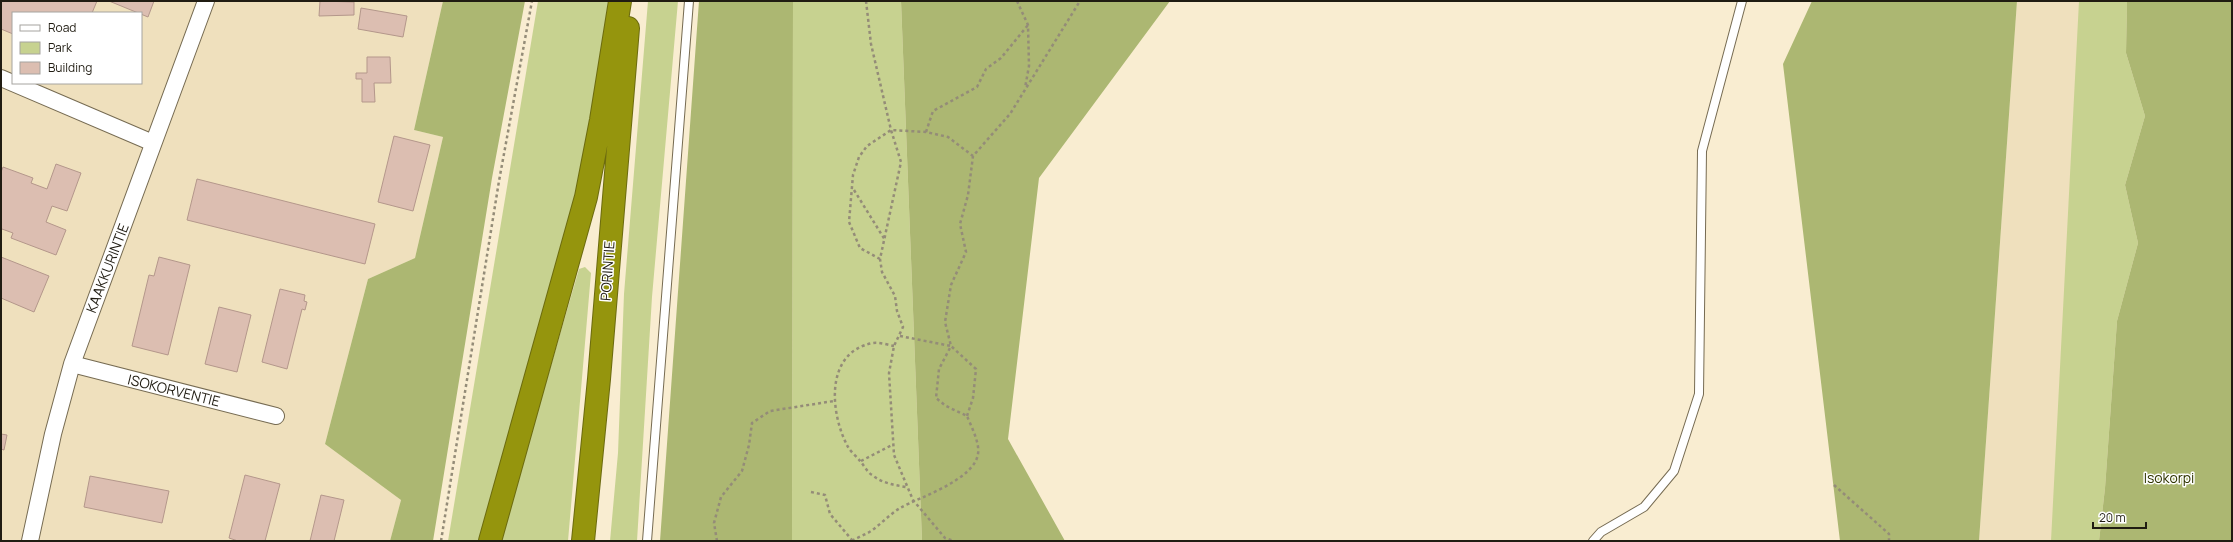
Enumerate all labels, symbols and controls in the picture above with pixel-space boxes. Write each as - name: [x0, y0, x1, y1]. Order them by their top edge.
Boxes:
- legend: [12, 12, 142, 84]
- text: Road: [48, 19, 76, 36]
- text: Park: [48, 39, 73, 56]
- text: Building: [48, 59, 92, 76]
- street label: KAAKKURINTIE: [81, 221, 133, 315]
- street label: PORINTIE: [595, 240, 619, 302]
- street label: ISOKORVENTIE: [126, 369, 222, 411]
- park label: Isokorpi: [2144, 468, 2194, 487]
- scale bar: [2093, 504, 2146, 530]
- text: 20 m: [2099, 509, 2126, 526]

